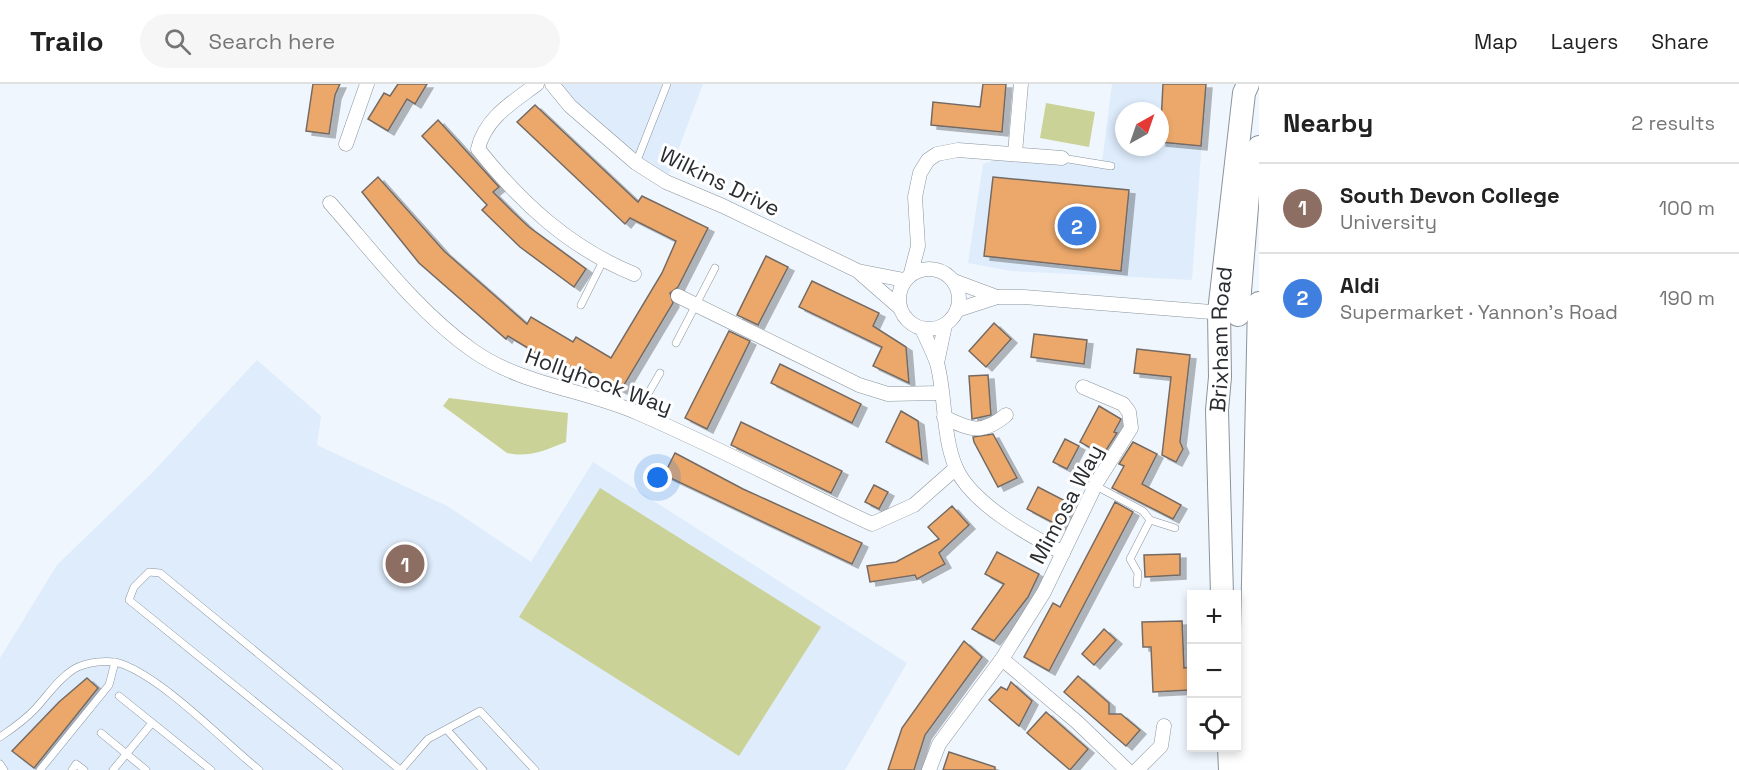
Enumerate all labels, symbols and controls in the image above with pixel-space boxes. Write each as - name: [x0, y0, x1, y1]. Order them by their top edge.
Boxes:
- search box: [140, 14, 560, 68]
- text: Trailo: [30, 23, 104, 59]
- icon: search: [161, 25, 194, 58]
- text: Search here: [209, 27, 335, 55]
- text: Map: [1474, 28, 1518, 55]
- text: Layers: [1551, 28, 1618, 55]
- text: Share: [1651, 28, 1709, 55]
- north arrow: [1115, 102, 1169, 156]
- text: Nearby: [1283, 106, 1373, 140]
- text: 2 results: [1631, 110, 1715, 136]
- street label: Wilkins Drive: [655, 140, 785, 222]
- text: South Devon College: [1340, 181, 1560, 209]
- text: 1: [1298, 195, 1307, 221]
- text: 100 m: [1659, 195, 1715, 221]
- pin: 2: [1058, 204, 1096, 248]
- text: University: [1340, 209, 1437, 235]
- street label: Brixham Road: [1203, 265, 1238, 413]
- text: Aldi: [1340, 271, 1380, 299]
- text: 2: [1297, 285, 1308, 311]
- text: 190 m: [1659, 285, 1715, 311]
- text: Supermarket · Yannon's Road: [1340, 299, 1618, 325]
- street label: Hollyhock Way: [522, 341, 676, 421]
- street label: Mimosa Way: [1023, 439, 1109, 569]
- your location: [643, 463, 672, 492]
- pin: 1: [386, 542, 424, 586]
- map controls: [1187, 590, 1241, 752]
- button: +: [1187, 590, 1241, 644]
- button: −: [1187, 644, 1241, 698]
- button: locate: [1187, 698, 1241, 752]

